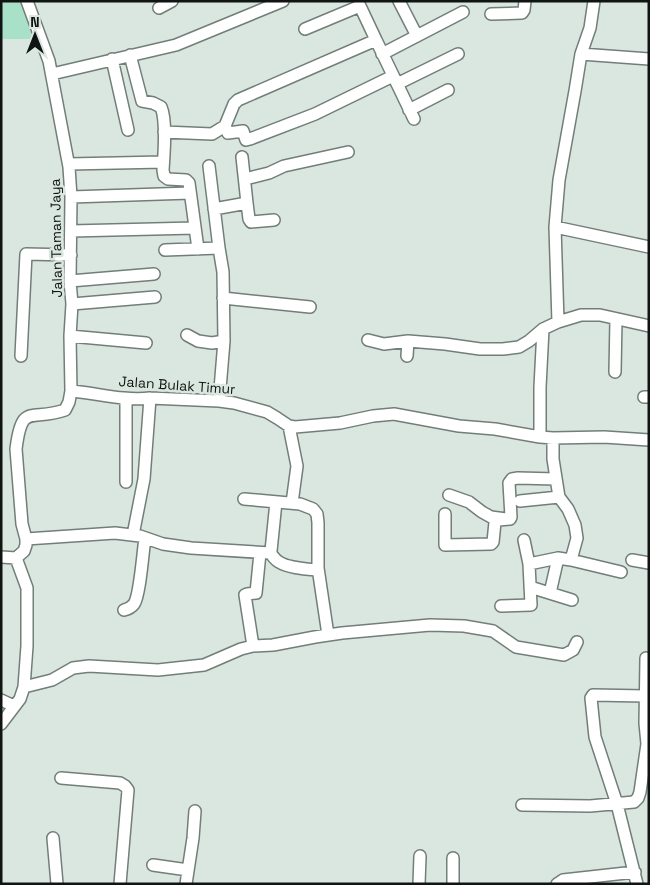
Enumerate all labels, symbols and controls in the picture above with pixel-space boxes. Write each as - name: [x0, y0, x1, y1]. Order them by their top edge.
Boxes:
- north arrow: [10, 10, 60, 60]
- text: N: [30, 13, 40, 31]
- street label: Jalan Taman Jaya: [46, 178, 66, 298]
- street label: Jalan Bulak Timur: [118, 372, 236, 398]

